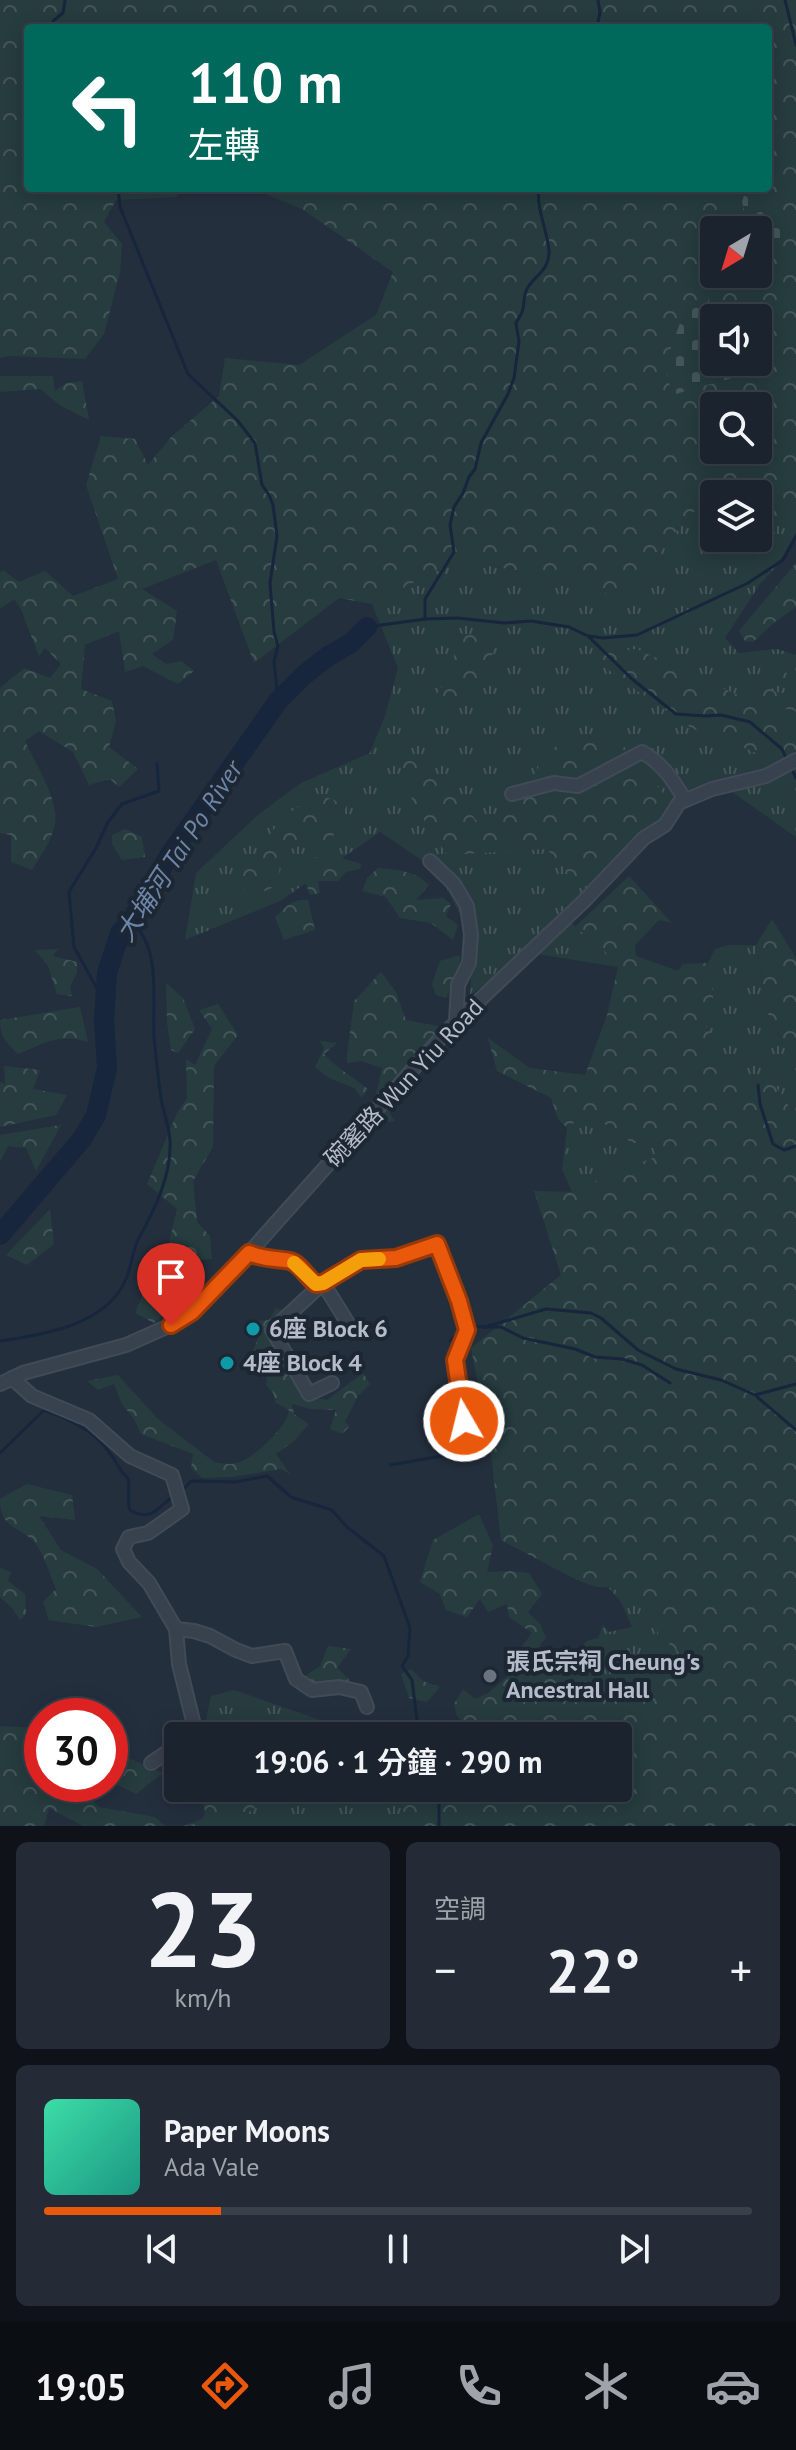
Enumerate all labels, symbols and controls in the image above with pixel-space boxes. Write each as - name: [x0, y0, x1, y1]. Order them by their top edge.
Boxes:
- text: 110 m: [188, 46, 343, 118]
- icon: left: [56, 56, 160, 160]
- text: 左轉: [188, 121, 260, 168]
- north arrow: [700, 216, 772, 288]
- map controls: [700, 216, 772, 552]
- button: sound: [700, 304, 772, 376]
- button: search: [700, 392, 772, 464]
- button: layers: [700, 480, 772, 552]
- water label: 大埔河 Tai Po River: [108, 753, 250, 947]
- street label: 碗窰路 Wun Yiu Road: [318, 992, 490, 1173]
- pin: [137, 1243, 205, 1325]
- icon: arrive: [149, 1255, 193, 1299]
- place label: 6座 Block 6: [269, 1313, 388, 1344]
- marker: 6座 Block 6: [244, 1320, 262, 1338]
- place label: 4座 Block 4: [243, 1347, 362, 1378]
- marker: 4座 Block 4: [218, 1354, 236, 1372]
- position arrow: [422, 1379, 506, 1463]
- place label: 張氏宗祠 Cheung's Ancestral Hall: [506, 1646, 700, 1705]
- marker: 張氏宗祠 Cheung's Ancestral Hall: [481, 1667, 499, 1685]
- speed limit sign: 30: [24, 1698, 128, 1802]
- text: 19:06 · 1 分鐘 · 290 m: [253, 1742, 543, 1781]
- text: 23: [144, 1861, 262, 1996]
- text: 空調: [434, 1892, 486, 1925]
- text: 22°: [546, 1931, 640, 2009]
- text: −: [434, 1941, 456, 1998]
- text: +: [730, 1941, 752, 1998]
- text: km/h: [175, 1981, 232, 2014]
- text: Paper Moons: [164, 2111, 330, 2150]
- text: Ada Vale: [164, 2150, 259, 2183]
- icon: previous: [140, 2227, 184, 2271]
- icon: pause: [376, 2227, 420, 2271]
- icon: next: [612, 2227, 656, 2271]
- icon: directions: [197, 2358, 253, 2414]
- icon: music: [324, 2358, 380, 2414]
- icon: phone: [451, 2358, 507, 2414]
- icon: climate: [578, 2358, 634, 2414]
- icon: car: [705, 2358, 761, 2414]
- text: 19:05: [35, 2363, 127, 2410]

